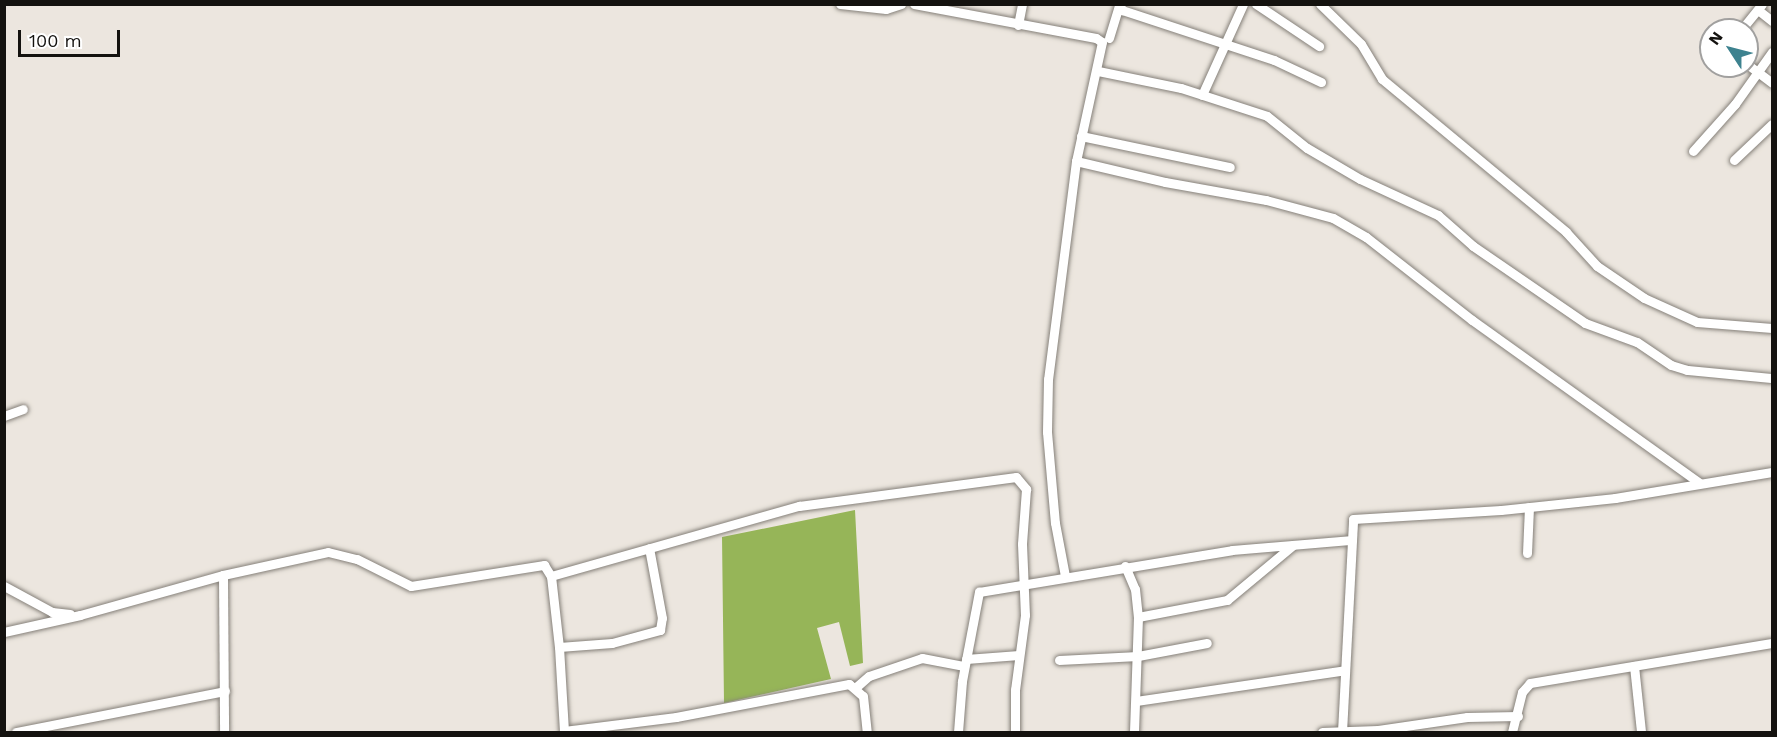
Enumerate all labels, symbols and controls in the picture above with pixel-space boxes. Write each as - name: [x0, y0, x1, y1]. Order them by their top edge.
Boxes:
- scale bar: [21, 18, 123, 56]
- north arrow: [1699, 18, 1759, 78]
- text: N: [1704, 28, 1727, 49]
- text: 100 m: [29, 30, 82, 51]

